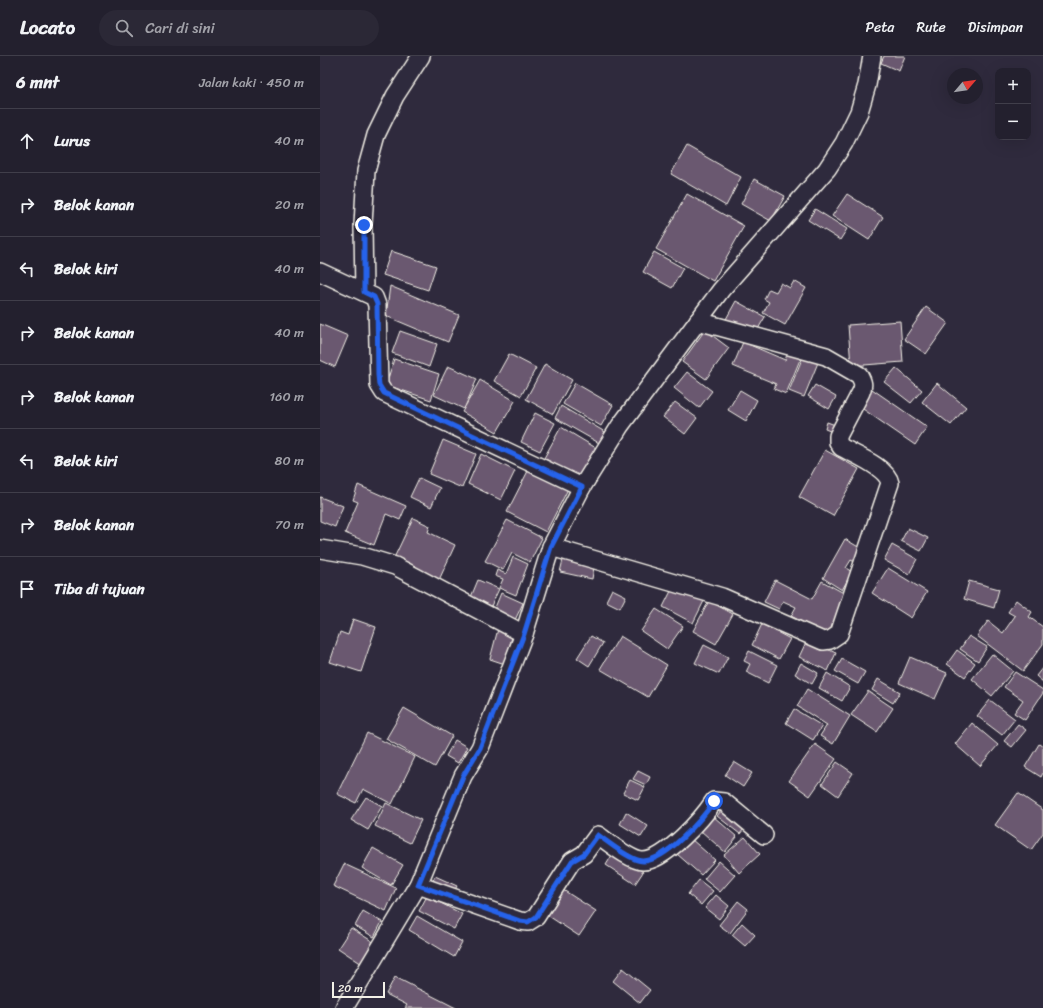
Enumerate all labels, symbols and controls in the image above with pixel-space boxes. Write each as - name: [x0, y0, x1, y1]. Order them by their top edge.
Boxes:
- search box: [99, 10, 379, 46]
- text: Locato: [20, 11, 75, 44]
- text: Cari di sini: [145, 15, 215, 41]
- text: Peta: [866, 15, 894, 40]
- text: Rute: [916, 15, 946, 40]
- text: Disimpan: [968, 15, 1023, 40]
- icon: search: [113, 17, 135, 39]
- text: 6 mnt: [16, 67, 59, 97]
- north arrow: [947, 68, 983, 104]
- map controls: [995, 68, 1031, 140]
- button: +: [995, 68, 1031, 104]
- text: Jalan kaki · 450 m: [199, 71, 304, 94]
- button: −: [995, 104, 1031, 140]
- text: Lurus: [54, 128, 90, 154]
- text: 40 m: [274, 129, 304, 152]
- icon: ahead: [16, 130, 38, 152]
- text: Belok kanan: [54, 192, 134, 218]
- text: 20 m: [275, 193, 304, 216]
- icon: right: [16, 194, 38, 216]
- route end: [355, 216, 373, 234]
- text: Belok kiri: [54, 256, 117, 282]
- text: 40 m: [274, 257, 304, 280]
- icon: left: [16, 258, 38, 280]
- text: Belok kanan: [54, 320, 134, 346]
- text: 40 m: [274, 321, 304, 344]
- icon: right: [16, 322, 38, 344]
- text: Belok kanan: [54, 384, 134, 410]
- text: 160 m: [269, 385, 304, 408]
- icon: right: [16, 386, 38, 408]
- text: Belok kiri: [54, 448, 117, 474]
- text: 80 m: [275, 449, 304, 472]
- icon: left: [16, 450, 38, 472]
- text: Belok kanan: [54, 512, 134, 538]
- text: 70 m: [275, 513, 304, 536]
- icon: right: [16, 514, 38, 536]
- text: Tiba di tujuan: [54, 576, 145, 602]
- icon: arrive: [16, 578, 38, 600]
- route start: [705, 792, 723, 810]
- text: 20 m: [338, 979, 363, 998]
- scale bar: [332, 980, 385, 999]

